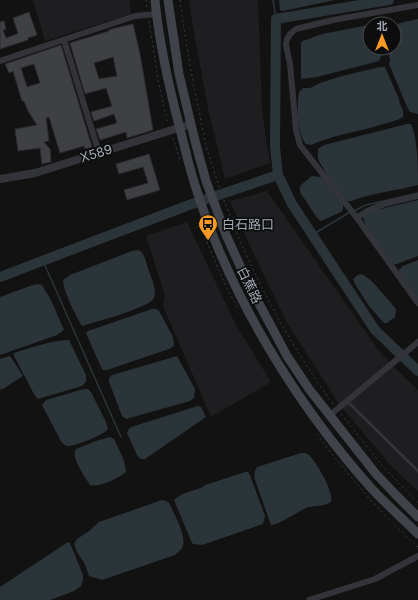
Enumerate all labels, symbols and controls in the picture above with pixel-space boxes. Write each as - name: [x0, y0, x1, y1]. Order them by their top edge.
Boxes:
- north arrow: [362, 16, 402, 56]
- text: 北: [377, 19, 388, 33]
- street label: X589: [78, 141, 114, 165]
- bus stop icon: 白石路口: [197, 213, 219, 241]
- place label: 白石路口: [222, 216, 274, 232]
- street label: 白蕉路: [234, 264, 266, 306]

